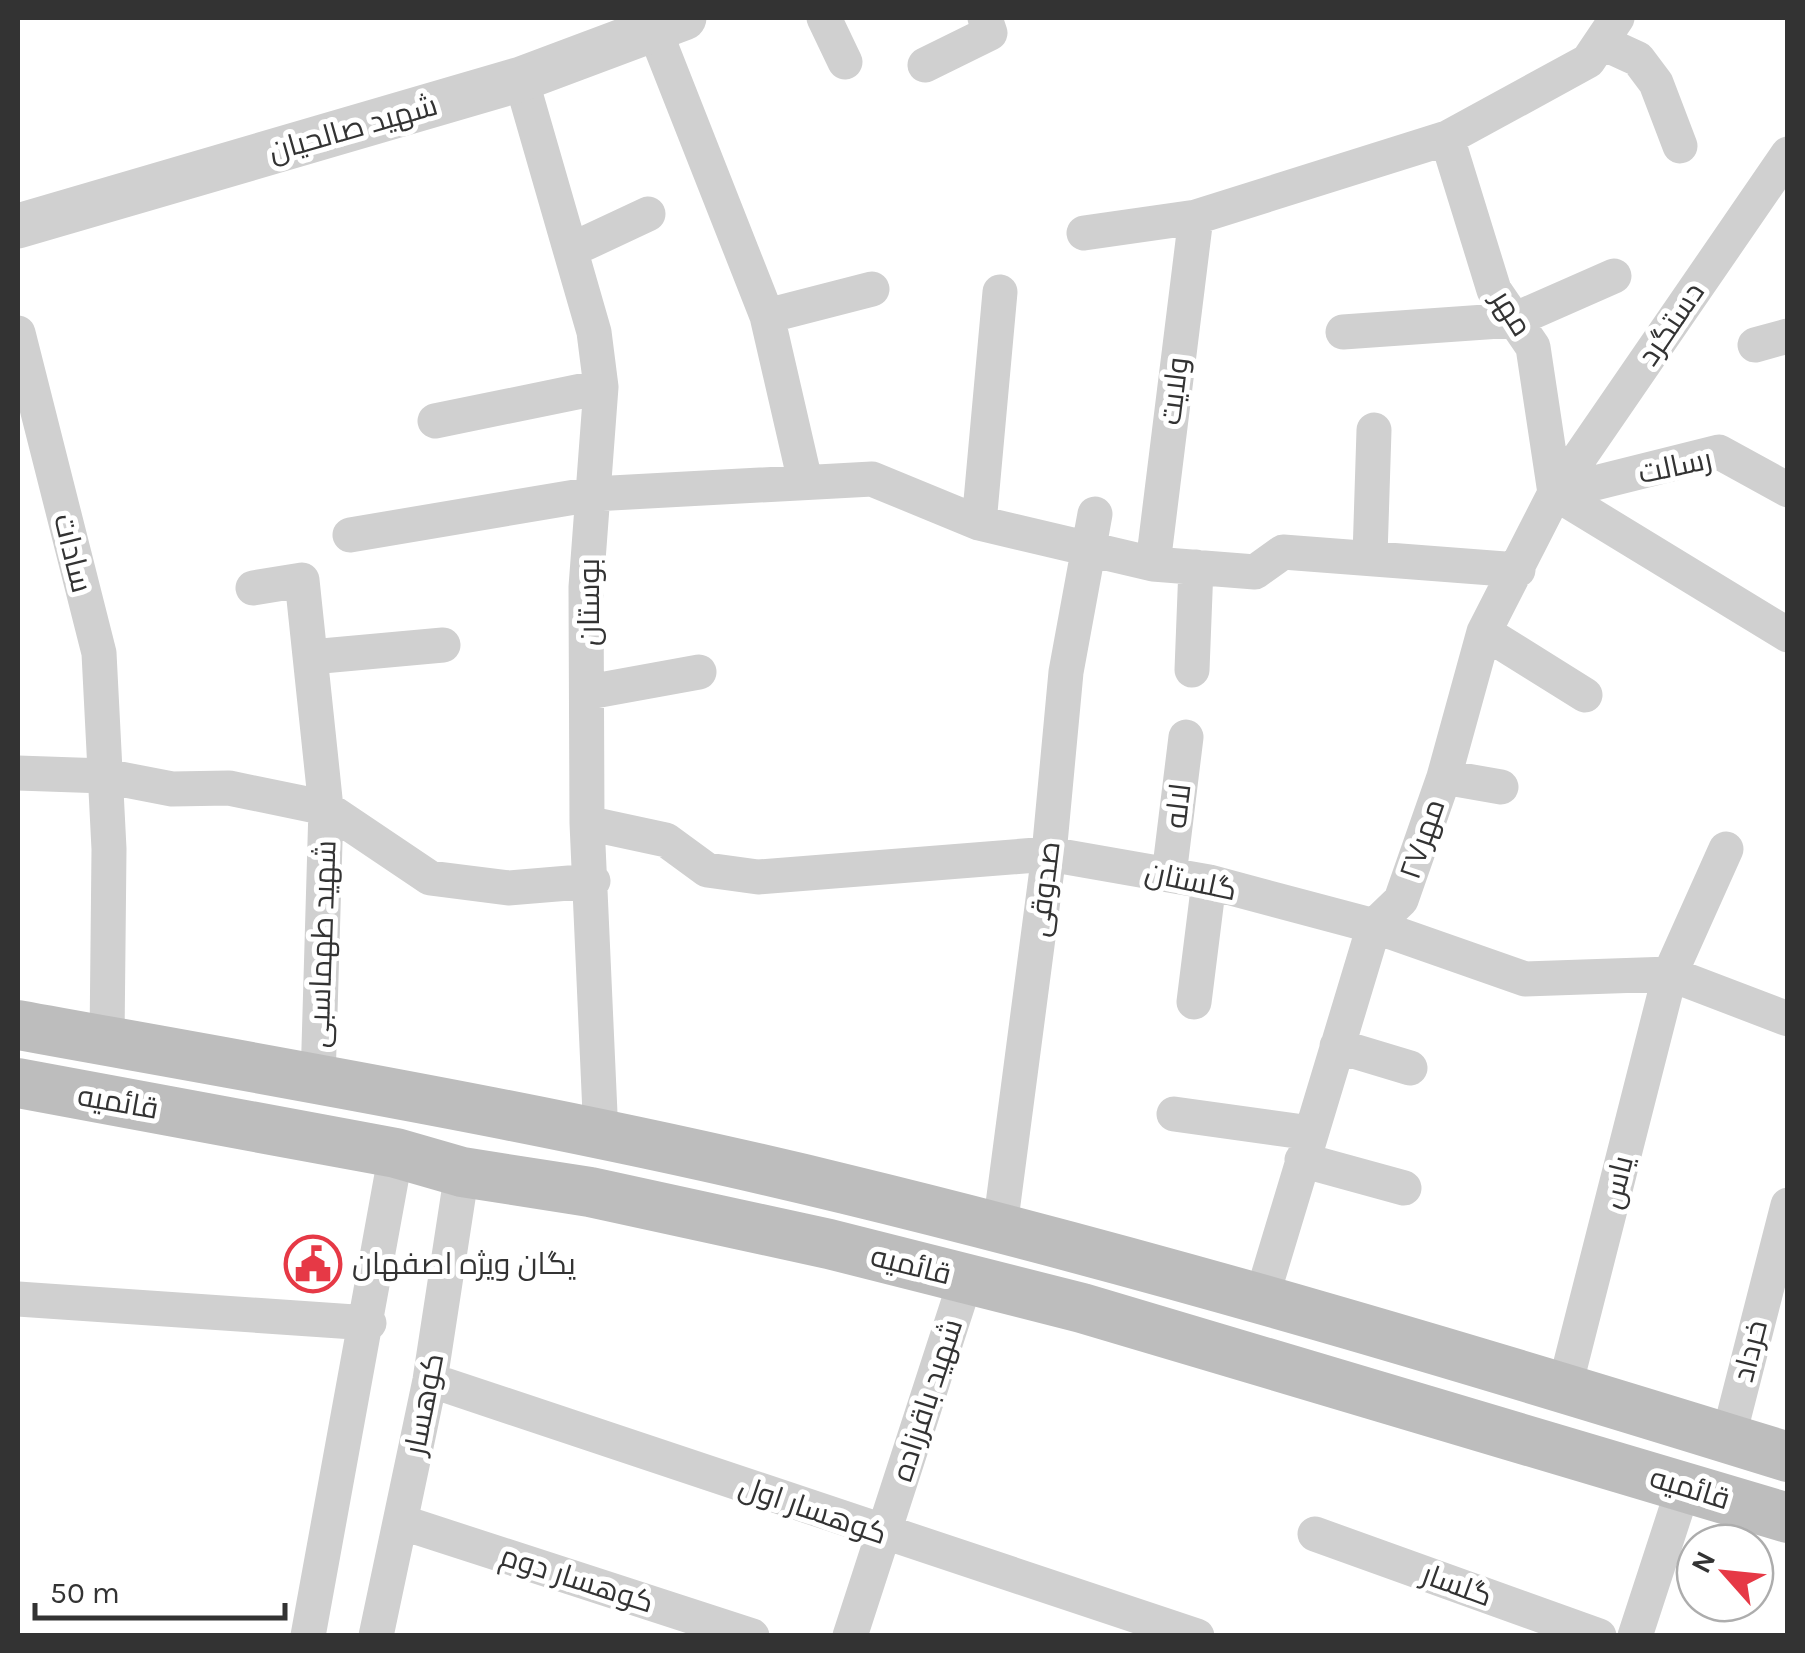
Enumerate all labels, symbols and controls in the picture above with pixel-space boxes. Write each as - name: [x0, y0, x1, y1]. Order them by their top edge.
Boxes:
- street label: شهید صالحیان: [264, 87, 442, 169]
- street label: دستگرد: [1630, 275, 1712, 373]
- street label: مهر: [1483, 281, 1540, 343]
- street label: ولایت: [1152, 355, 1196, 427]
- street label: رسالت: [1635, 441, 1715, 491]
- street label: سادات: [46, 510, 100, 596]
- street label: بوستان: [571, 558, 607, 646]
- street label: لاله: [1157, 782, 1199, 830]
- street label: مهر۲۷: [1392, 794, 1452, 884]
- street label: شهید طهماسبی: [300, 839, 344, 1049]
- street label: صدوقی: [1020, 839, 1068, 939]
- street label: گلستان: [1142, 854, 1240, 908]
- street label: قائمیه: [75, 1077, 161, 1127]
- street label: یاس: [1593, 1152, 1641, 1212]
- public building icon: یگان ویژه اصفهان: [283, 1234, 343, 1294]
- street label: قائمیه: [867, 1238, 955, 1292]
- place label: یگان ویژه اصفهان: [352, 1246, 576, 1282]
- street label: شهید باقرزاده: [884, 1314, 970, 1486]
- street label: خرداد: [1725, 1316, 1775, 1386]
- street label: کوهسار: [396, 1350, 451, 1460]
- street label: قائمیه: [1646, 1459, 1734, 1517]
- street label: کوهسار اول: [734, 1468, 892, 1552]
- north arrow: [1675, 1523, 1775, 1623]
- street label: کوهسار دوم: [495, 1537, 658, 1623]
- text: N: [1684, 1545, 1722, 1578]
- street label: گلسار: [1415, 1555, 1497, 1614]
- scale bar: [35, 1558, 285, 1620]
- text: 50 m: [50, 1575, 120, 1611]

